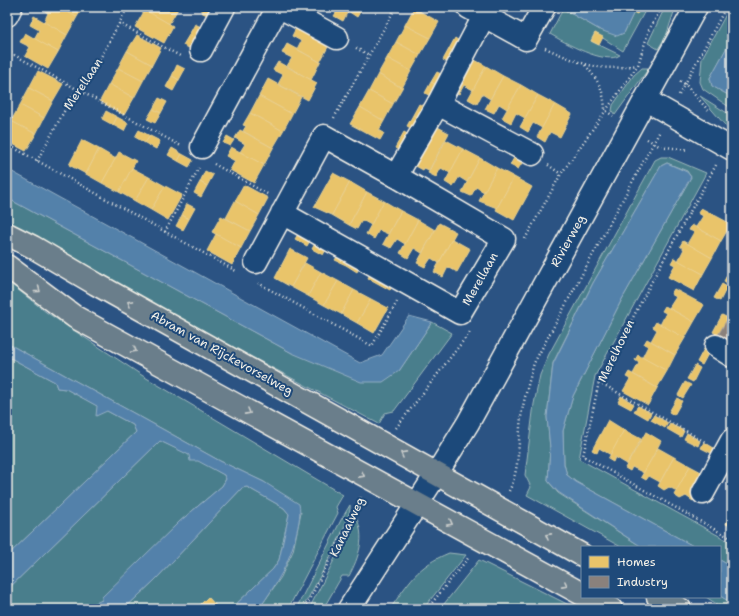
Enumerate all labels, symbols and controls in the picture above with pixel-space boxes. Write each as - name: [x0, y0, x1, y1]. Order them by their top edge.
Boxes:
- street label: Merellaan: [60, 55, 106, 113]
- street label: Rivierweg: [547, 212, 589, 270]
- street label: Merellaan: [458, 249, 502, 309]
- one-way arrow: [34, 285, 41, 292]
- one-way arrow: [127, 300, 134, 307]
- street label: Abram van Rijckevorselweg: [148, 307, 296, 399]
- street label: Merelhoven: [594, 317, 638, 385]
- one-way arrow: [130, 345, 137, 352]
- one-way arrow: [243, 408, 251, 415]
- one-way arrow: [400, 451, 407, 458]
- one-way arrow: [357, 470, 365, 478]
- street label: Kanaalweg: [326, 494, 368, 560]
- one-way arrow: [446, 519, 454, 526]
- one-way arrow: [545, 533, 552, 541]
- legend: [581, 546, 721, 598]
- text: Homes: [617, 554, 656, 570]
- text: Industry: [617, 574, 668, 590]
- one-way arrow: [561, 580, 568, 587]

